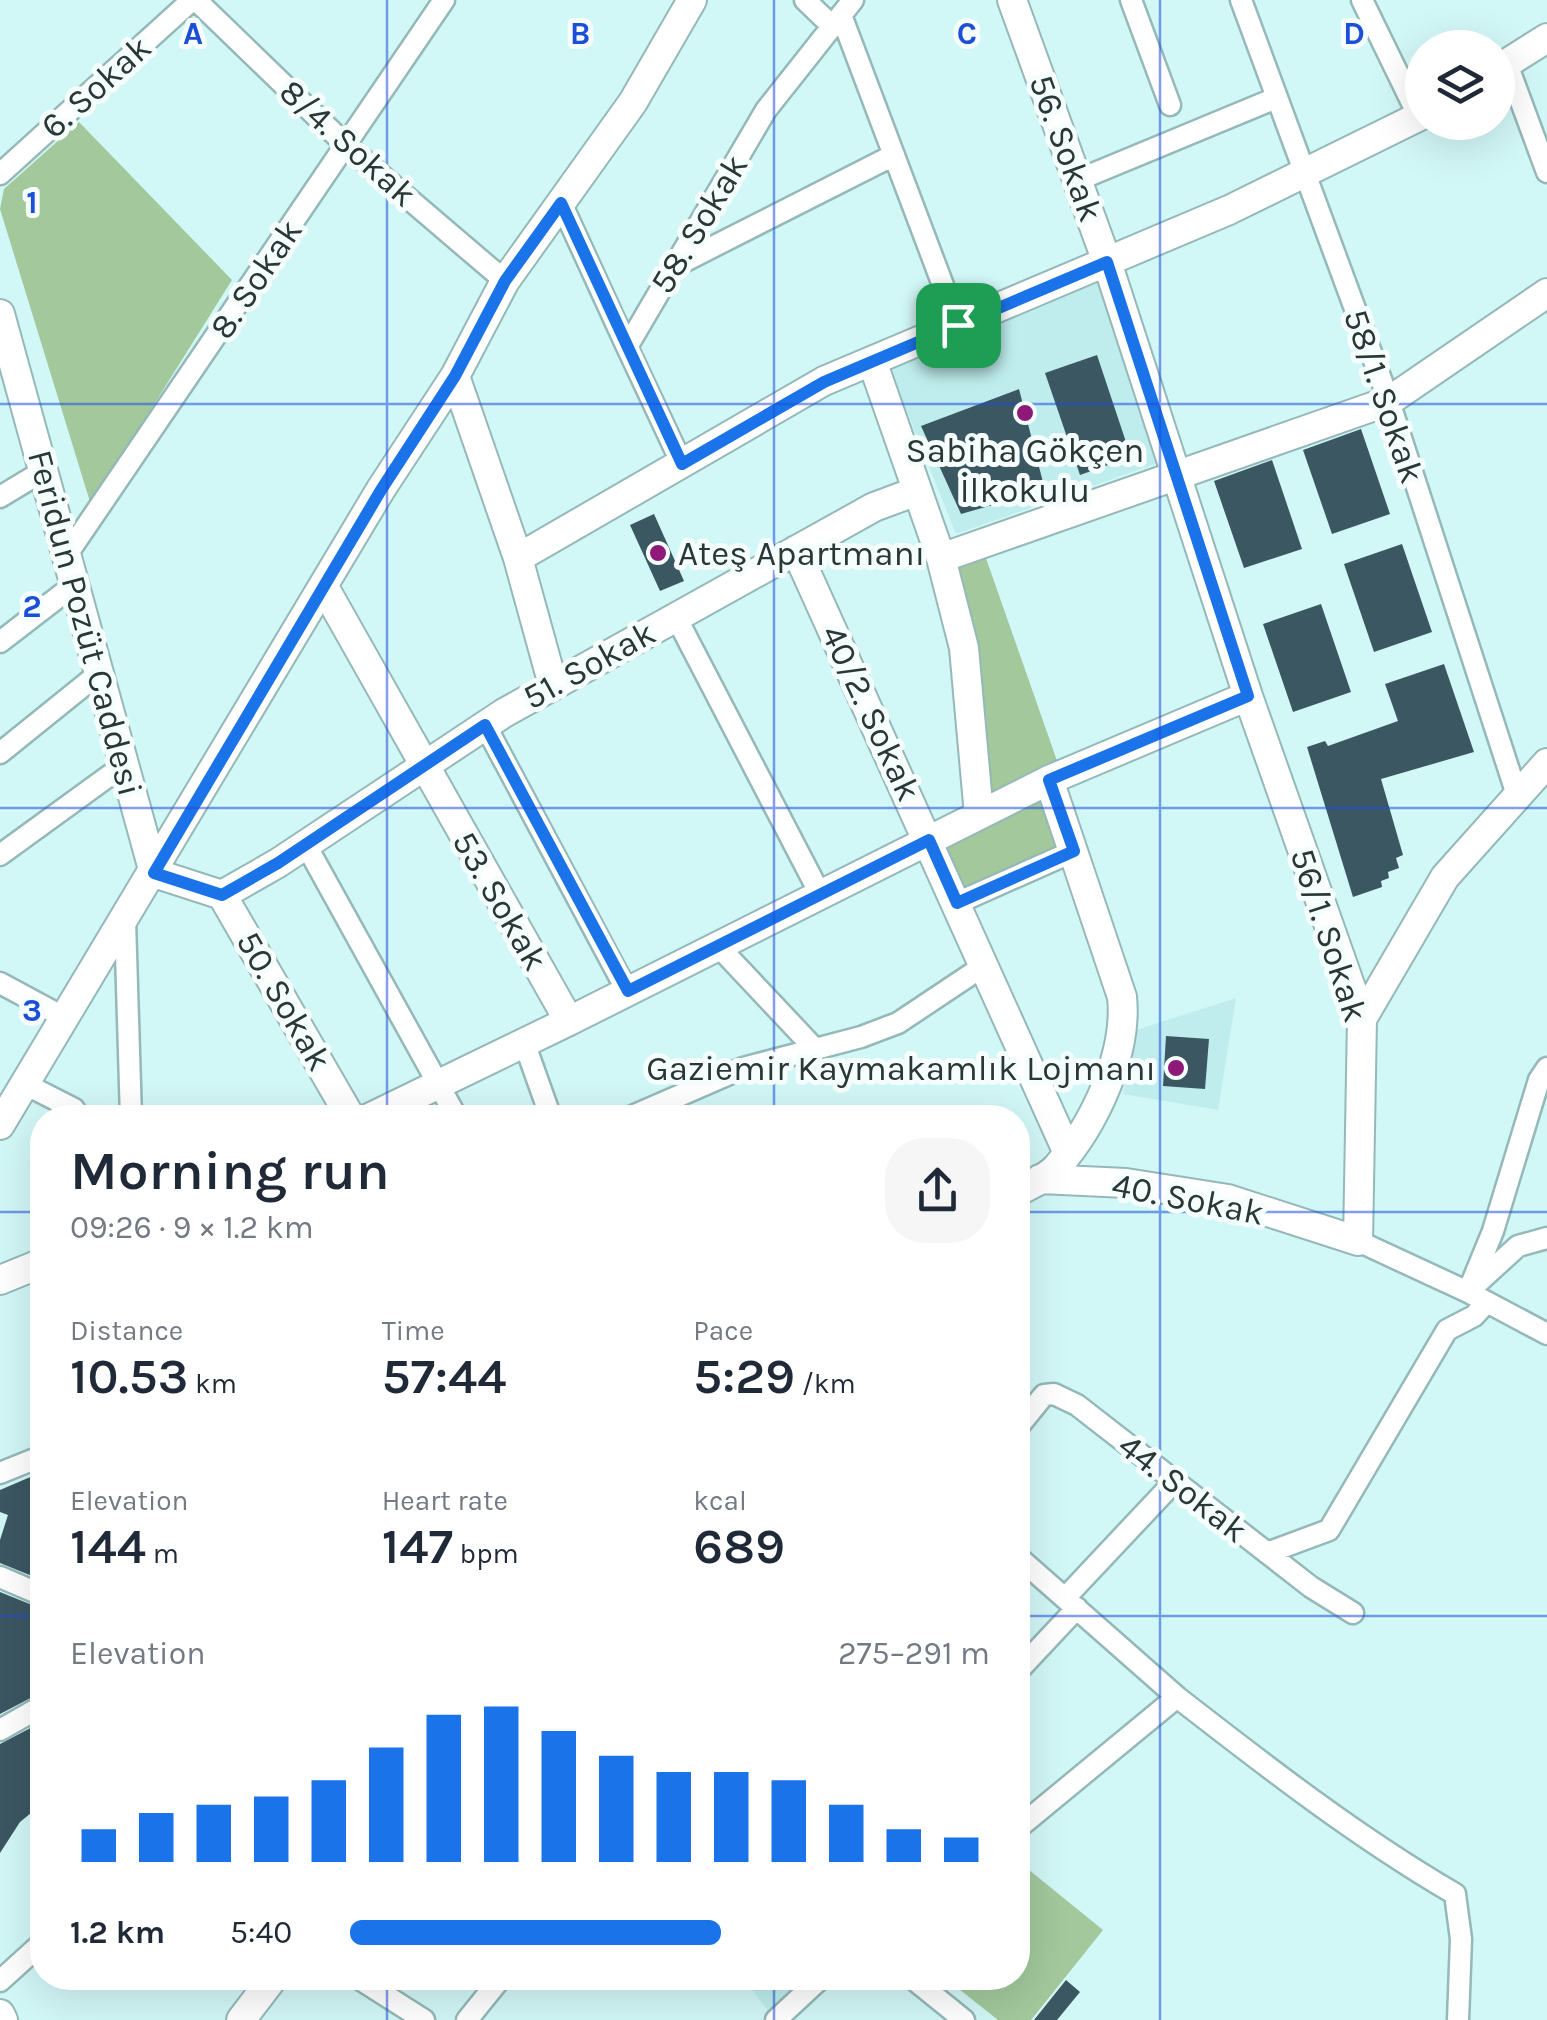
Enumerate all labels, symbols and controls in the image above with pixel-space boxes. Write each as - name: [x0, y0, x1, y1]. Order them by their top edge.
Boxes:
- text: A: [183, 15, 203, 52]
- text: B: [570, 15, 590, 52]
- text: C: [957, 15, 977, 52]
- text: D: [1343, 15, 1365, 52]
- street label: 6. Sokak: [33, 27, 159, 147]
- map controls: [1405, 30, 1515, 140]
- button: layers: [1405, 30, 1515, 140]
- street label: 56. Sokak: [1021, 69, 1111, 227]
- street label: 8/4. Sokak: [271, 71, 425, 215]
- street label: 58. Sokak: [642, 147, 756, 301]
- text: 1: [26, 184, 38, 221]
- street label: 8. Sokak: [201, 212, 311, 346]
- pin: [916, 283, 1001, 368]
- icon: arrive: [931, 298, 986, 353]
- street label: 58/1. Sokak: [1335, 304, 1433, 488]
- marker: Sabiha Gökçen İlkokulu: [1014, 402, 1036, 424]
- place label: Sabiha Gökçen İlkokulu: [906, 430, 1144, 511]
- street label: Feridun Pozüt Caddesi: [19, 445, 151, 801]
- place label: Ateş Apartmanı: [678, 533, 925, 574]
- marker: Ateş Apartmanı: [647, 542, 669, 564]
- text: 2: [22, 588, 42, 625]
- street label: 51. Sokak: [516, 612, 662, 718]
- street label: 40/2. Sokak: [812, 619, 930, 807]
- street label: 53. Sokak: [444, 824, 556, 978]
- street label: 56/1. Sokak: [1282, 843, 1376, 1027]
- street label: 50. Sokak: [228, 924, 340, 1078]
- text: 3: [22, 992, 42, 1029]
- place label: Gaziemir Kaymakamlık Lojmanı: [646, 1048, 1156, 1089]
- marker: Gaziemir Kaymakamlık Lojmanı: [1165, 1057, 1187, 1079]
- button: share: [885, 1138, 990, 1243]
- text: Morning run: [70, 1139, 390, 1203]
- street label: 40. Sokak: [1109, 1164, 1267, 1234]
- text: 09:26 · 9 × 1.2 km: [70, 1209, 314, 1246]
- text: Distance: [70, 1314, 183, 1347]
- text: Time: [382, 1314, 445, 1347]
- text: Pace: [693, 1314, 753, 1347]
- text: 10.53: [70, 1347, 188, 1406]
- text: 57:44: [382, 1347, 506, 1406]
- text: 5:29: [693, 1347, 795, 1406]
- text: km: [188, 1367, 237, 1400]
- text: /km: [795, 1367, 856, 1400]
- street label: 44. Sokak: [1110, 1425, 1256, 1551]
- text: Elevation: [70, 1484, 189, 1517]
- text: Heart rate: [382, 1484, 508, 1517]
- text: kcal: [693, 1484, 747, 1517]
- text: 144: [70, 1517, 146, 1576]
- text: 147: [382, 1517, 453, 1576]
- text: 689: [693, 1517, 785, 1576]
- text: m: [146, 1537, 179, 1570]
- text: bpm: [453, 1537, 519, 1570]
- text: Elevation: [70, 1635, 205, 1672]
- text: 275–291 m: [838, 1635, 990, 1672]
- text: 1.2 km: [70, 1914, 165, 1951]
- text: 5:40: [230, 1914, 292, 1951]

